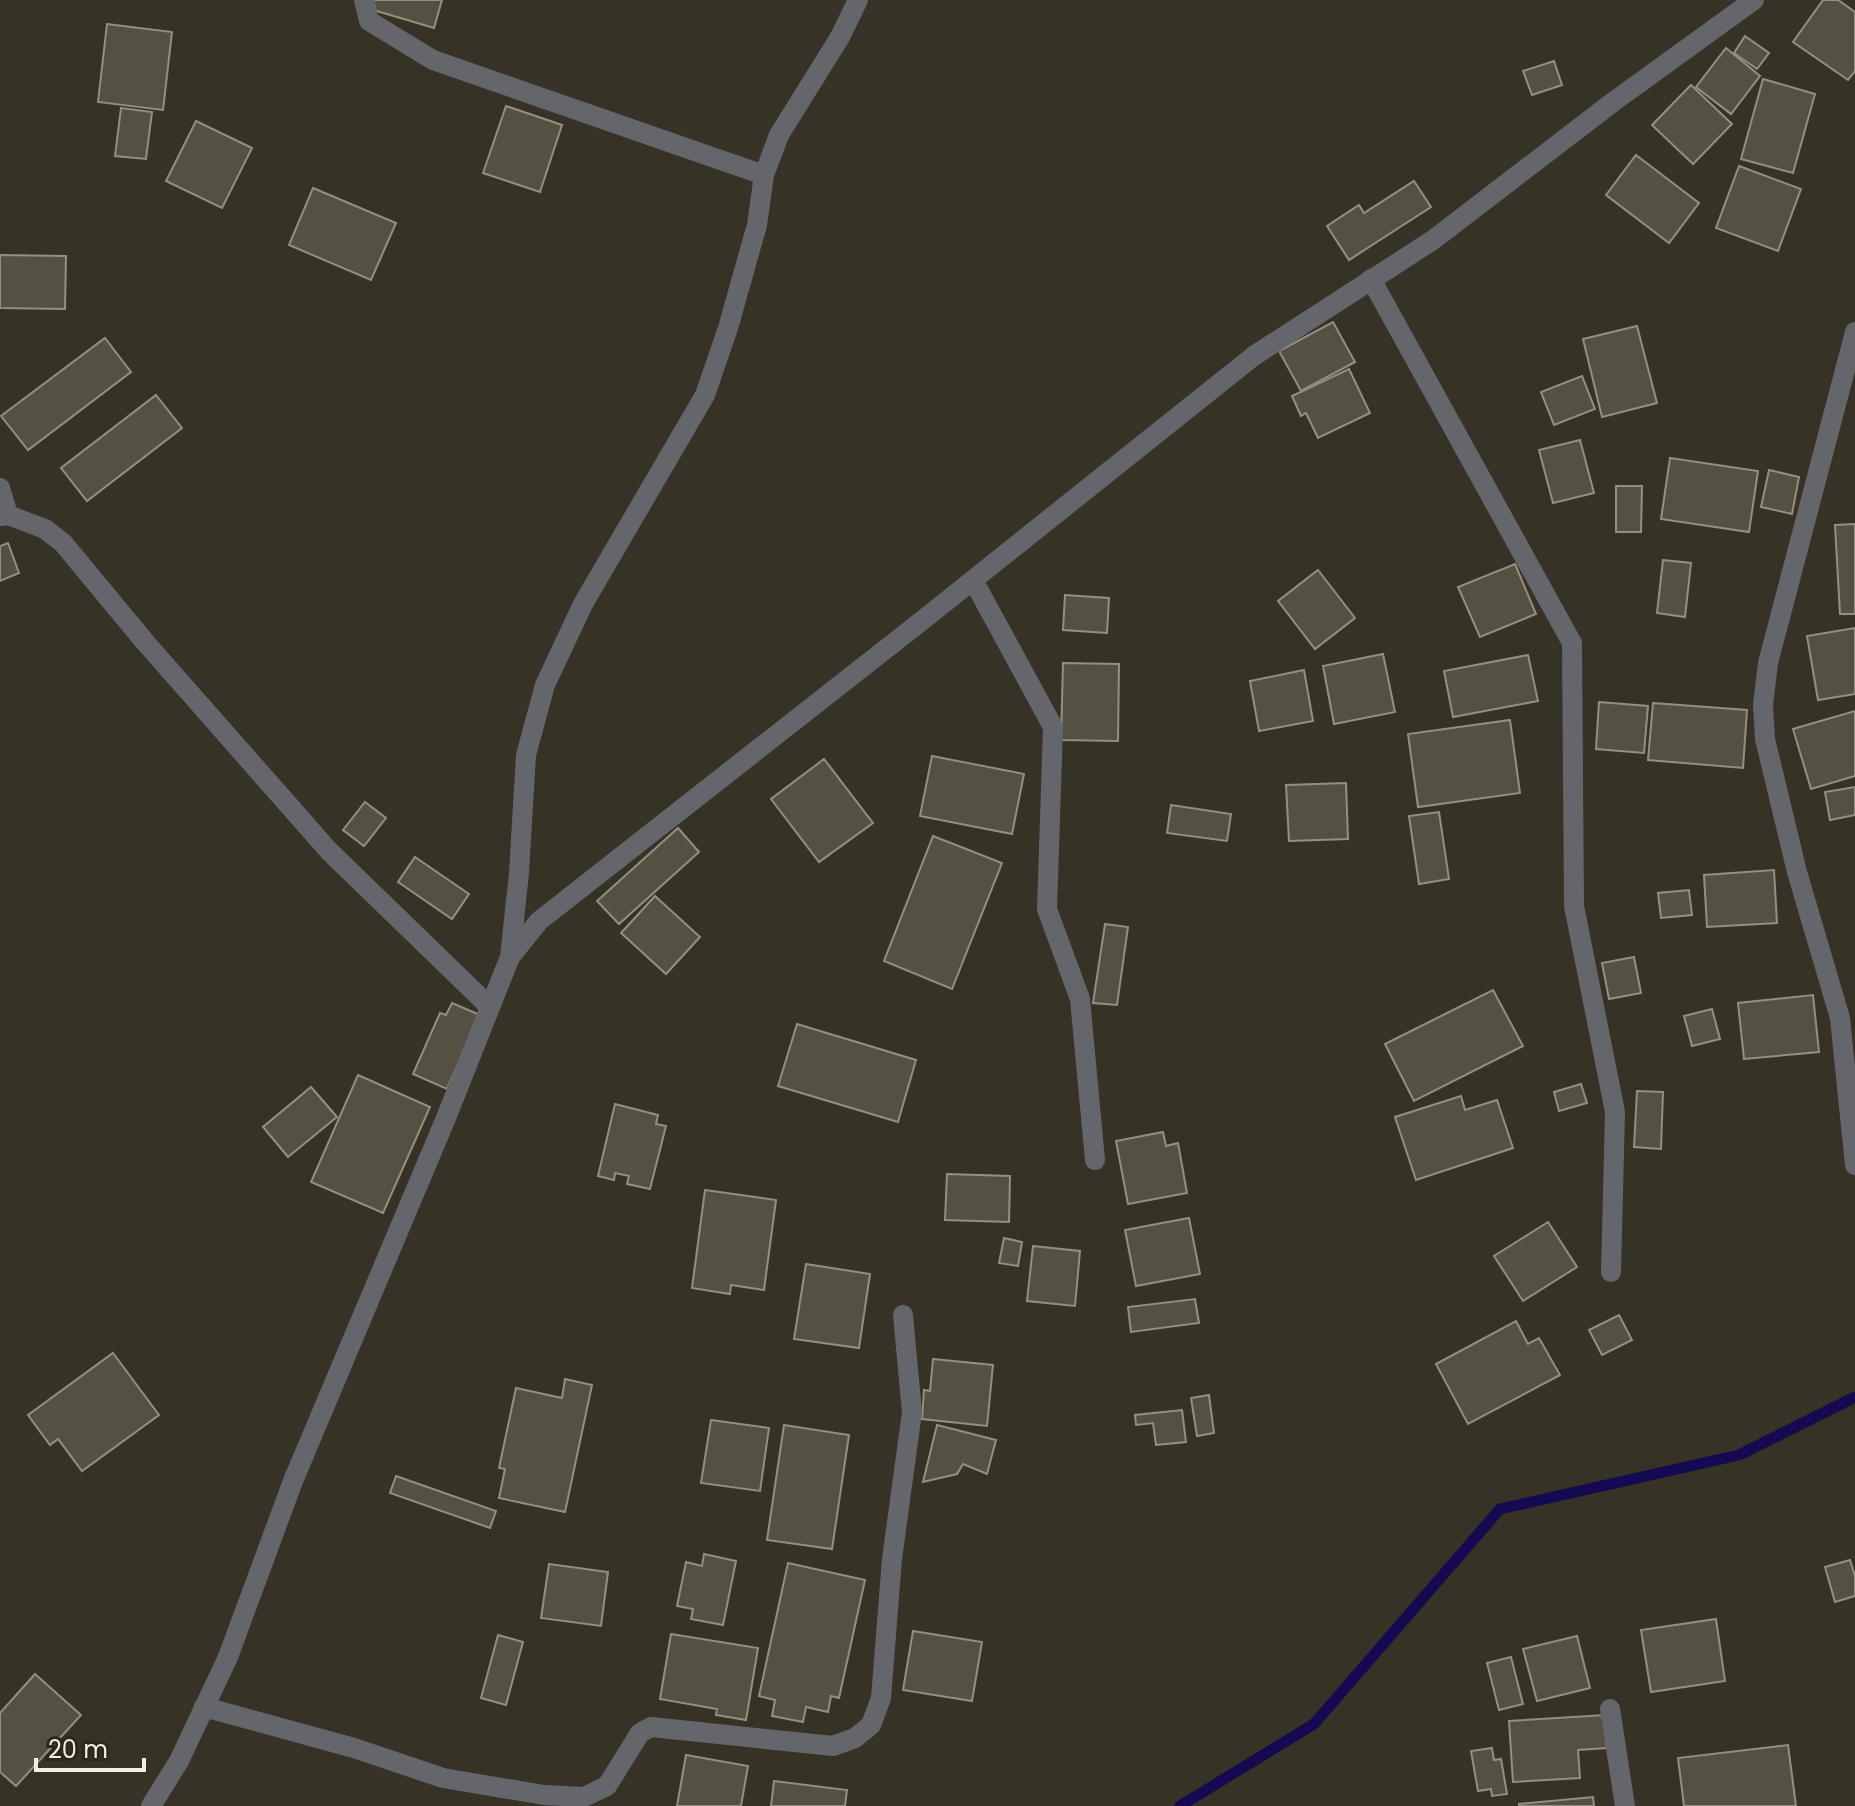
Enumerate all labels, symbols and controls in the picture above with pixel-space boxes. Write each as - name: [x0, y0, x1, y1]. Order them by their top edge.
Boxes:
- scale bar: [36, 1722, 144, 1772]
- text: 20 m: [48, 1733, 108, 1766]

